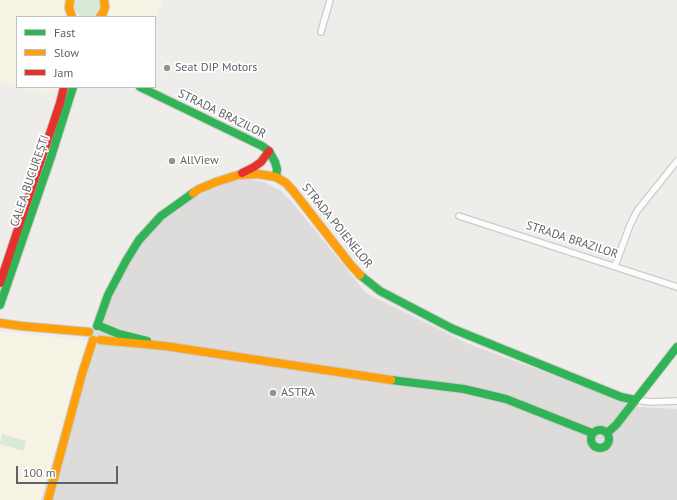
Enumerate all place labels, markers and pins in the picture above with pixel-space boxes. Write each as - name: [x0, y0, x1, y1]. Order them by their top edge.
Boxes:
- place label: Seat DIP Motors: [175, 61, 257, 75]
- marker: Seat DIP Motors: [162, 63, 172, 73]
- place label: AllView: [180, 154, 219, 168]
- marker: AllView: [167, 156, 177, 166]
- place label: ASTRA: [281, 386, 315, 400]
- marker: ASTRA: [268, 388, 278, 398]

